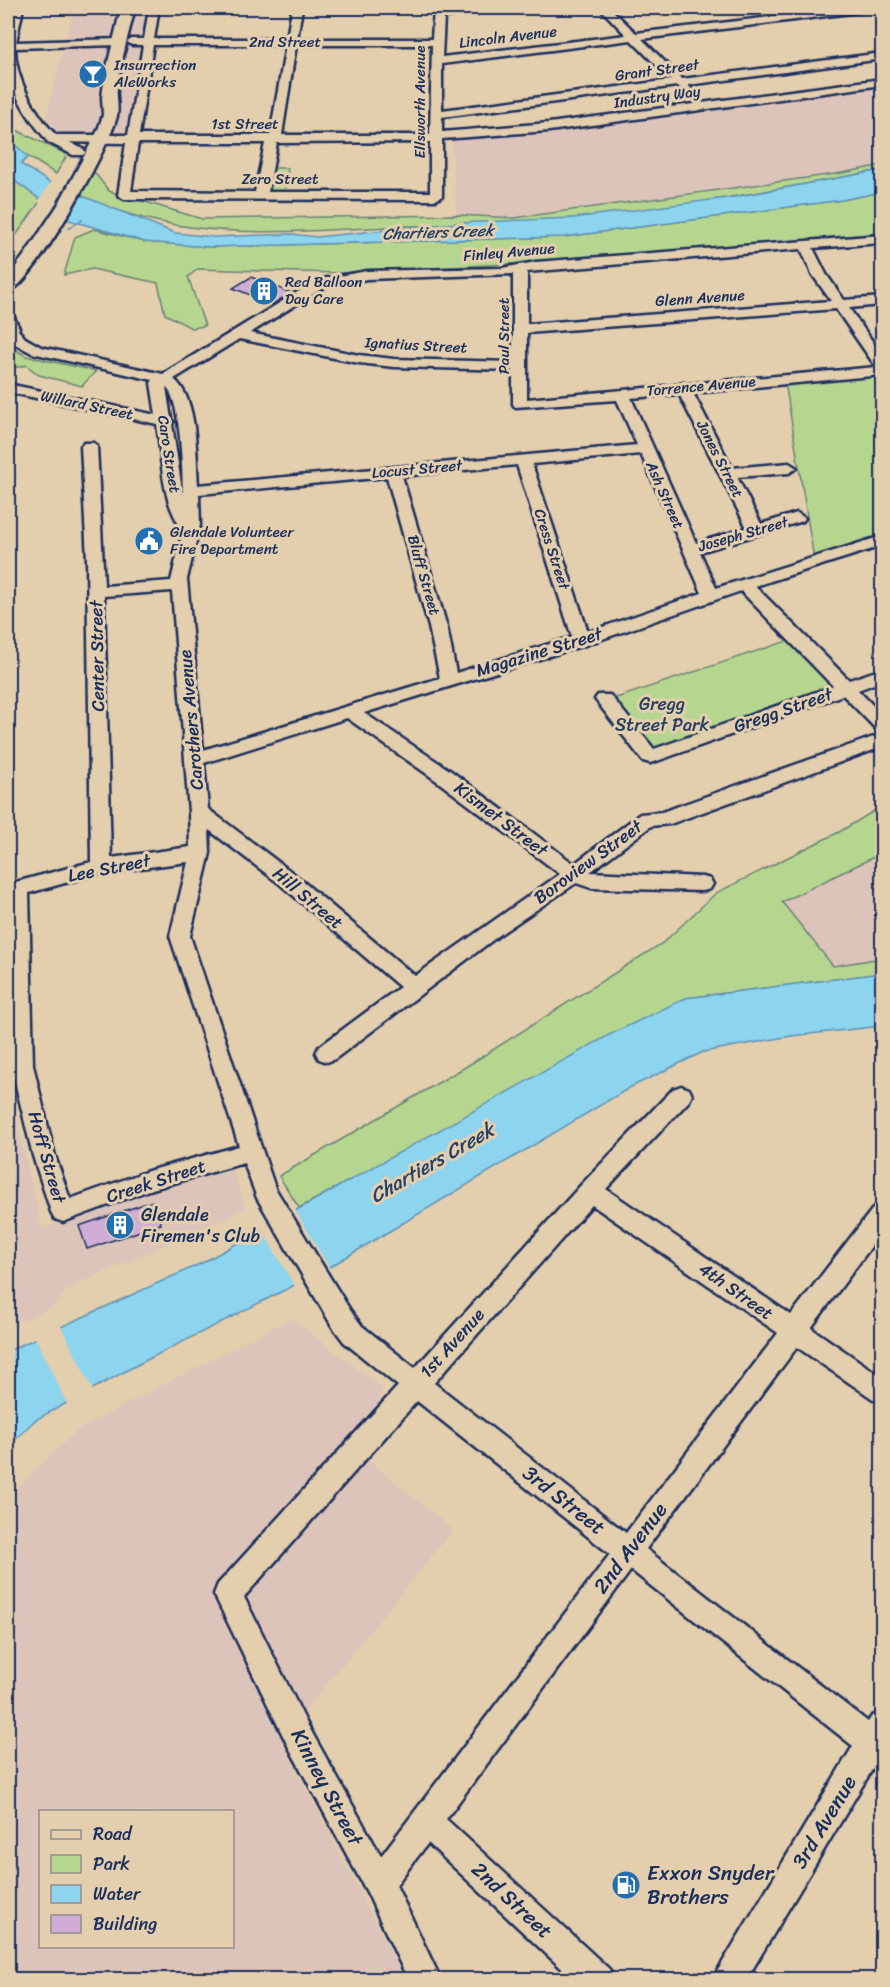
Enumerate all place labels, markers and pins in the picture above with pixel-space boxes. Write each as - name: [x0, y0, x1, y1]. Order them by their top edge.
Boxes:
- place label: Insurrection AleWorks: [113, 52, 196, 95]
- bar icon: Insurrection AleWorks: [77, 58, 109, 90]
- place label: Red Balloon Day Care: [285, 269, 362, 312]
- building icon: Red Balloon Day Care: [248, 275, 280, 307]
- place label: Glendale Volunteer Fire Department: [170, 519, 294, 562]
- public building icon: Glendale Volunteer Fire Department: [133, 525, 165, 557]
- place label: Glendale Firemen's Club: [141, 1199, 260, 1252]
- building icon: Glendale Firemen's Club: [104, 1209, 136, 1241]
- place label: Exxon Snyder Brothers: [647, 1854, 775, 1916]
- fuel station icon: Exxon Snyder Brothers: [610, 1869, 642, 1901]

